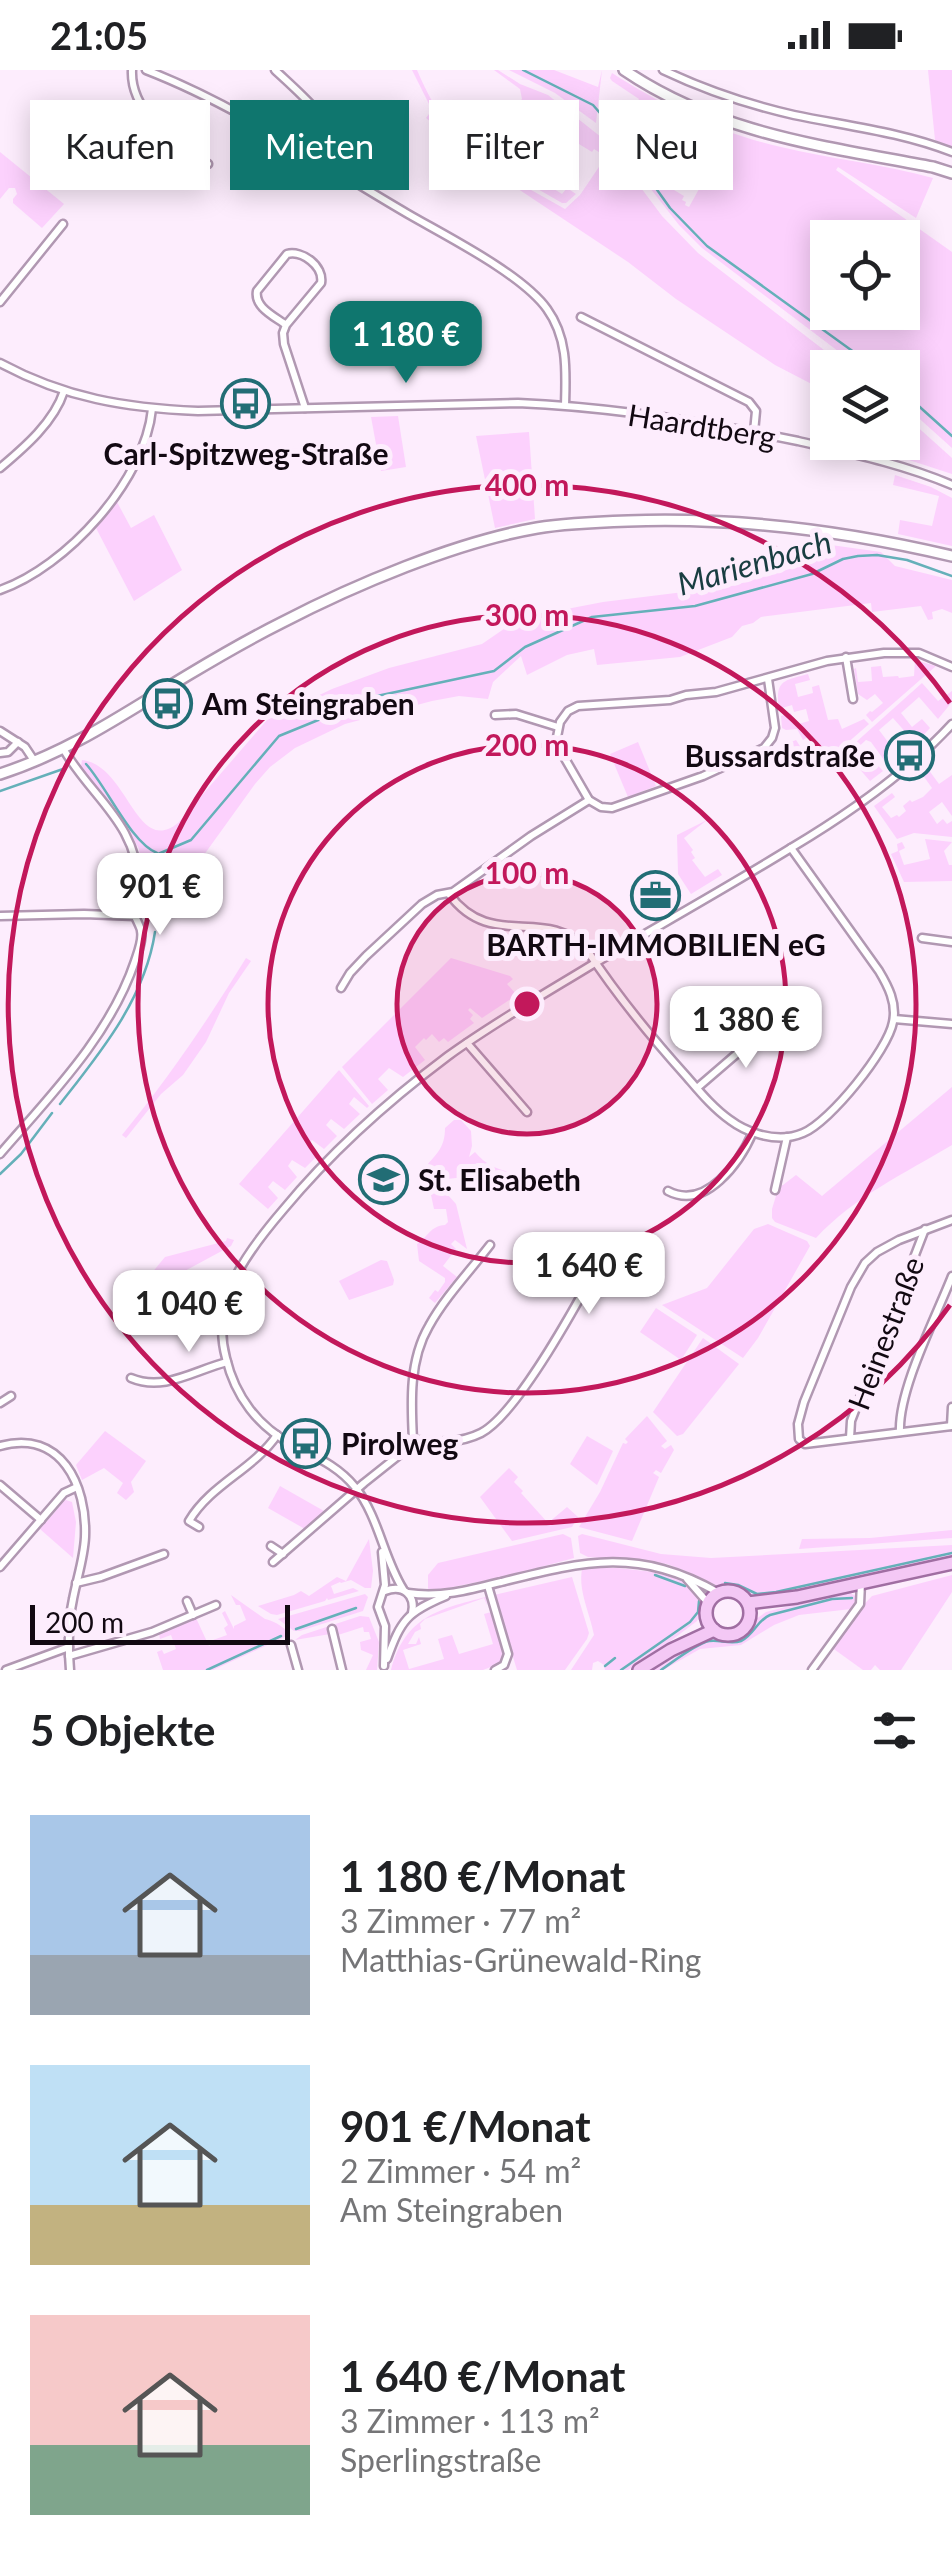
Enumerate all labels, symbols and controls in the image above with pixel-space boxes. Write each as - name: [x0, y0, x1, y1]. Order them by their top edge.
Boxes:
- text: 21:05: [50, 12, 148, 58]
- chip: Kaufen: [30, 100, 210, 190]
- chip: Mieten: [230, 100, 409, 190]
- chip: Filter: [429, 100, 579, 190]
- chip: Neu: [599, 100, 733, 190]
- map controls: [810, 220, 920, 460]
- button: locate: [810, 220, 920, 330]
- pin: 1 180 €: [314, 301, 498, 386]
- text: 1 180 €: [352, 314, 460, 353]
- button: layers: [810, 350, 920, 460]
- bus stop icon: Carl-Spitzweg-Straße: [220, 378, 272, 430]
- street label: Haardtberg: [626, 396, 778, 454]
- place label: Carl-Spitzweg-Straße: [104, 435, 388, 471]
- text: 400 m: [485, 466, 569, 502]
- water label: Marienbach: [672, 521, 836, 603]
- text: 300 m: [485, 596, 569, 632]
- bus stop icon: Am Steingraben: [141, 677, 193, 729]
- place label: Am Steingraben: [201, 685, 415, 721]
- text: 200 m: [485, 726, 569, 762]
- bus stop icon: Bussardstraße: [884, 729, 936, 781]
- place label: Bussardstraße: [685, 737, 875, 773]
- pin: 901 €: [90, 853, 230, 938]
- text: 100 m: [485, 854, 569, 890]
- text: 901 €: [119, 866, 201, 905]
- office icon: BARTH-IMMOBILIEN eG: [630, 869, 682, 921]
- place label: BARTH-IMMOBILIEN eG: [486, 926, 826, 962]
- centre of rings: [509, 986, 545, 1022]
- pin: 1 380 €: [654, 986, 838, 1071]
- text: 1 380 €: [692, 999, 800, 1038]
- school or university icon: St. Elisabeth: [357, 1153, 409, 1205]
- place label: St. Elisabeth: [418, 1161, 581, 1197]
- pin: 1 640 €: [497, 1232, 681, 1317]
- text: 1 640 €: [535, 1245, 643, 1284]
- street label: Heinestraße: [839, 1252, 931, 1414]
- pin: 1 040 €: [97, 1270, 281, 1355]
- text: 1 040 €: [135, 1283, 243, 1322]
- bus stop icon: Pirolweg: [280, 1417, 332, 1469]
- place label: Pirolweg: [341, 1425, 458, 1461]
- scale bar: [30, 1600, 290, 1644]
- text: 200 m: [45, 1605, 124, 1639]
- icon: filters: [867, 1703, 922, 1758]
- text: 5 Objekte: [30, 1705, 215, 1755]
- text: 1 180 €/Monat: [340, 1851, 625, 1901]
- icon: home: [110, 1855, 230, 1975]
- text: 3 Zimmer · 77 m²: [340, 1901, 581, 1940]
- text: Matthias-Grünewald-Ring: [340, 1940, 701, 1979]
- text: 901 €/Monat: [340, 2101, 591, 2151]
- icon: home: [110, 2105, 230, 2225]
- text: 2 Zimmer · 54 m²: [340, 2151, 581, 2190]
- text: Am Steingraben: [340, 2190, 563, 2229]
- text: 1 640 €/Monat: [340, 2351, 625, 2401]
- icon: home: [110, 2355, 230, 2475]
- text: 3 Zimmer · 113 m²: [340, 2401, 600, 2440]
- text: Sperlingstraße: [340, 2440, 541, 2479]

